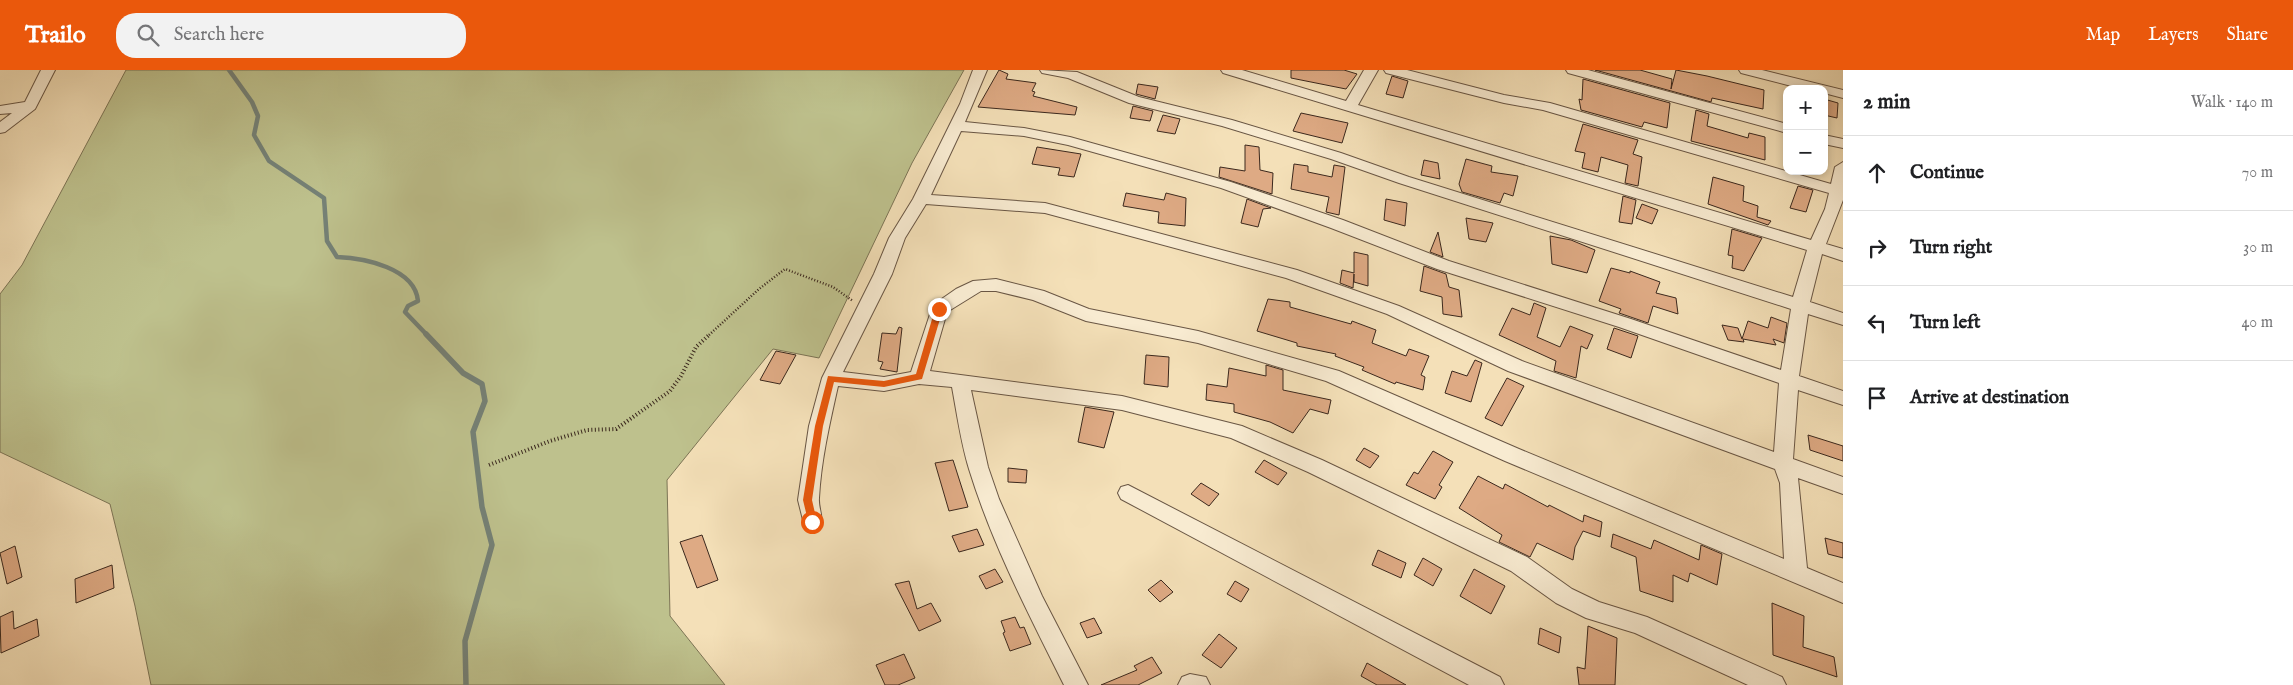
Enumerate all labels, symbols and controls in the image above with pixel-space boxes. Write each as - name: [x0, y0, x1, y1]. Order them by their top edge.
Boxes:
- search box: [116, 13, 466, 58]
- text: Trailo: [25, 20, 86, 51]
- icon: search: [134, 21, 162, 49]
- text: Search here: [174, 23, 264, 47]
- text: Map: [2086, 24, 2120, 47]
- text: Layers: [2148, 24, 2199, 47]
- text: Share: [2227, 24, 2268, 47]
- map controls: [1783, 85, 1828, 175]
- button: +: [1783, 85, 1828, 130]
- text: 2 min: [1863, 89, 1910, 116]
- text: Walk · 140 m: [2191, 93, 2273, 113]
- button: −: [1783, 130, 1828, 175]
- icon: ahead: [1863, 159, 1891, 187]
- text: Continue: [1910, 161, 1984, 185]
- text: 70 m: [2242, 163, 2273, 183]
- icon: right: [1863, 234, 1891, 262]
- text: Turn right: [1910, 236, 1992, 260]
- text: 30 m: [2243, 238, 2273, 258]
- route end: [928, 298, 951, 321]
- icon: left: [1863, 309, 1891, 337]
- text: Turn left: [1910, 311, 1981, 335]
- text: 40 m: [2241, 313, 2273, 333]
- icon: arrive: [1863, 384, 1891, 412]
- text: Arrive at destination: [1910, 386, 2069, 410]
- route start: [801, 511, 824, 534]

